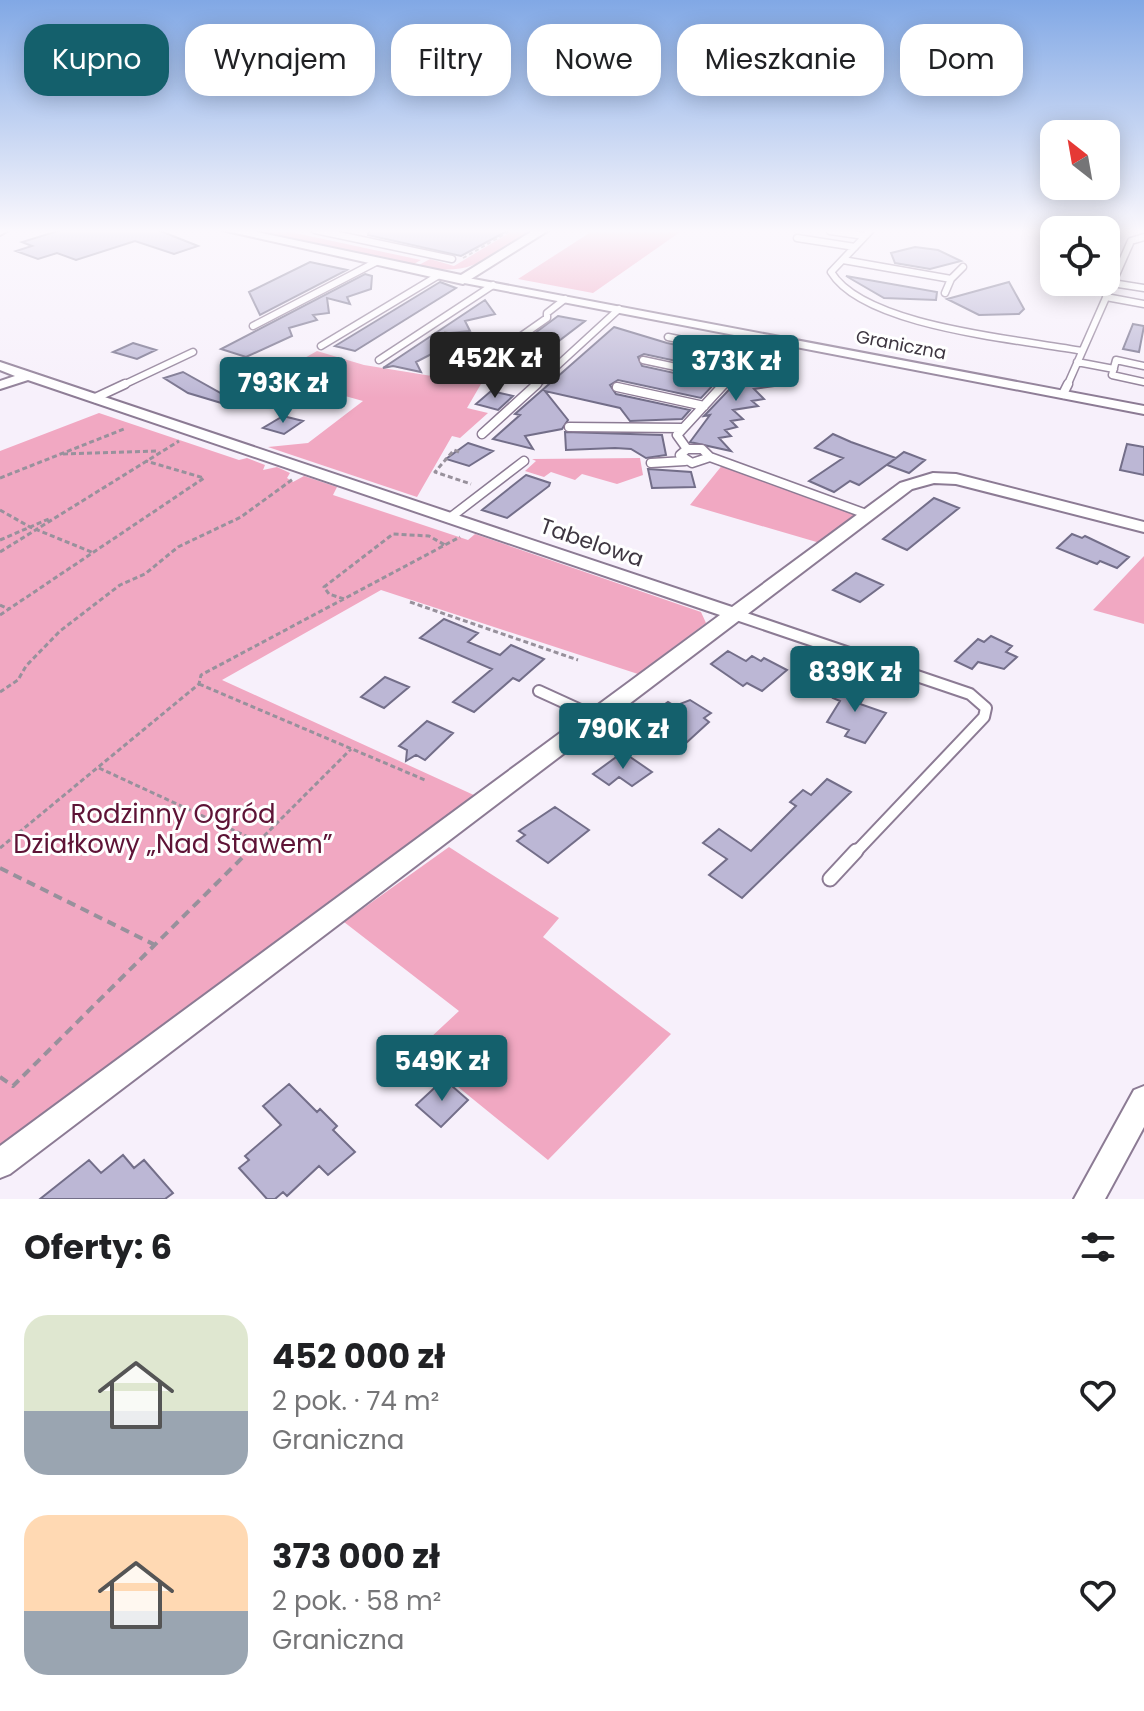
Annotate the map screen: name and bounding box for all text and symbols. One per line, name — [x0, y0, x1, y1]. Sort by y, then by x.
chip: Kupno — [24, 24, 169, 96]
chip: Wynajem — [185, 24, 375, 96]
chip: Filtry — [391, 24, 511, 96]
chip: Nowe — [527, 24, 661, 96]
chip: Mieszkanie — [677, 24, 884, 96]
chip: Dom — [900, 24, 1023, 96]
north arrow — [1040, 120, 1120, 200]
map controls — [1040, 120, 1120, 296]
button: locate — [1040, 216, 1120, 296]
street label: Graniczna — [854, 323, 948, 366]
pin: 452K zł — [421, 332, 569, 400]
pin: 373K zł — [662, 335, 810, 403]
text: 452K zł — [448, 340, 542, 376]
text: 373K zł — [691, 343, 781, 379]
pin: 793K zł — [209, 357, 357, 425]
text: 793K zł — [238, 365, 328, 401]
street label: Tabelowa — [536, 510, 648, 575]
pin: 839K zł — [781, 646, 929, 714]
text: 839K zł — [808, 654, 902, 690]
pin: 790K zł — [549, 703, 697, 771]
text: 790K zł — [577, 711, 669, 747]
park label: Rodzinny Ogród Działkowy „Nad Stawem” — [13, 796, 333, 862]
pin: 549K zł — [368, 1035, 516, 1103]
text: 549K zł — [394, 1043, 490, 1079]
text: Oferty: 6 — [24, 1223, 172, 1271]
icon: filters — [1076, 1225, 1120, 1269]
text: 452 000 zł — [272, 1332, 445, 1380]
icon: home — [88, 1347, 184, 1443]
icon: heart — [1076, 1373, 1120, 1417]
text: 2 pok. · 74 m² — [272, 1383, 439, 1419]
text: Graniczna — [272, 1422, 404, 1458]
text: 373 000 zł — [272, 1532, 440, 1580]
icon: home — [88, 1547, 184, 1643]
icon: heart — [1076, 1573, 1120, 1617]
text: 2 pok. · 58 m² — [272, 1583, 441, 1619]
text: Graniczna — [272, 1622, 404, 1658]

